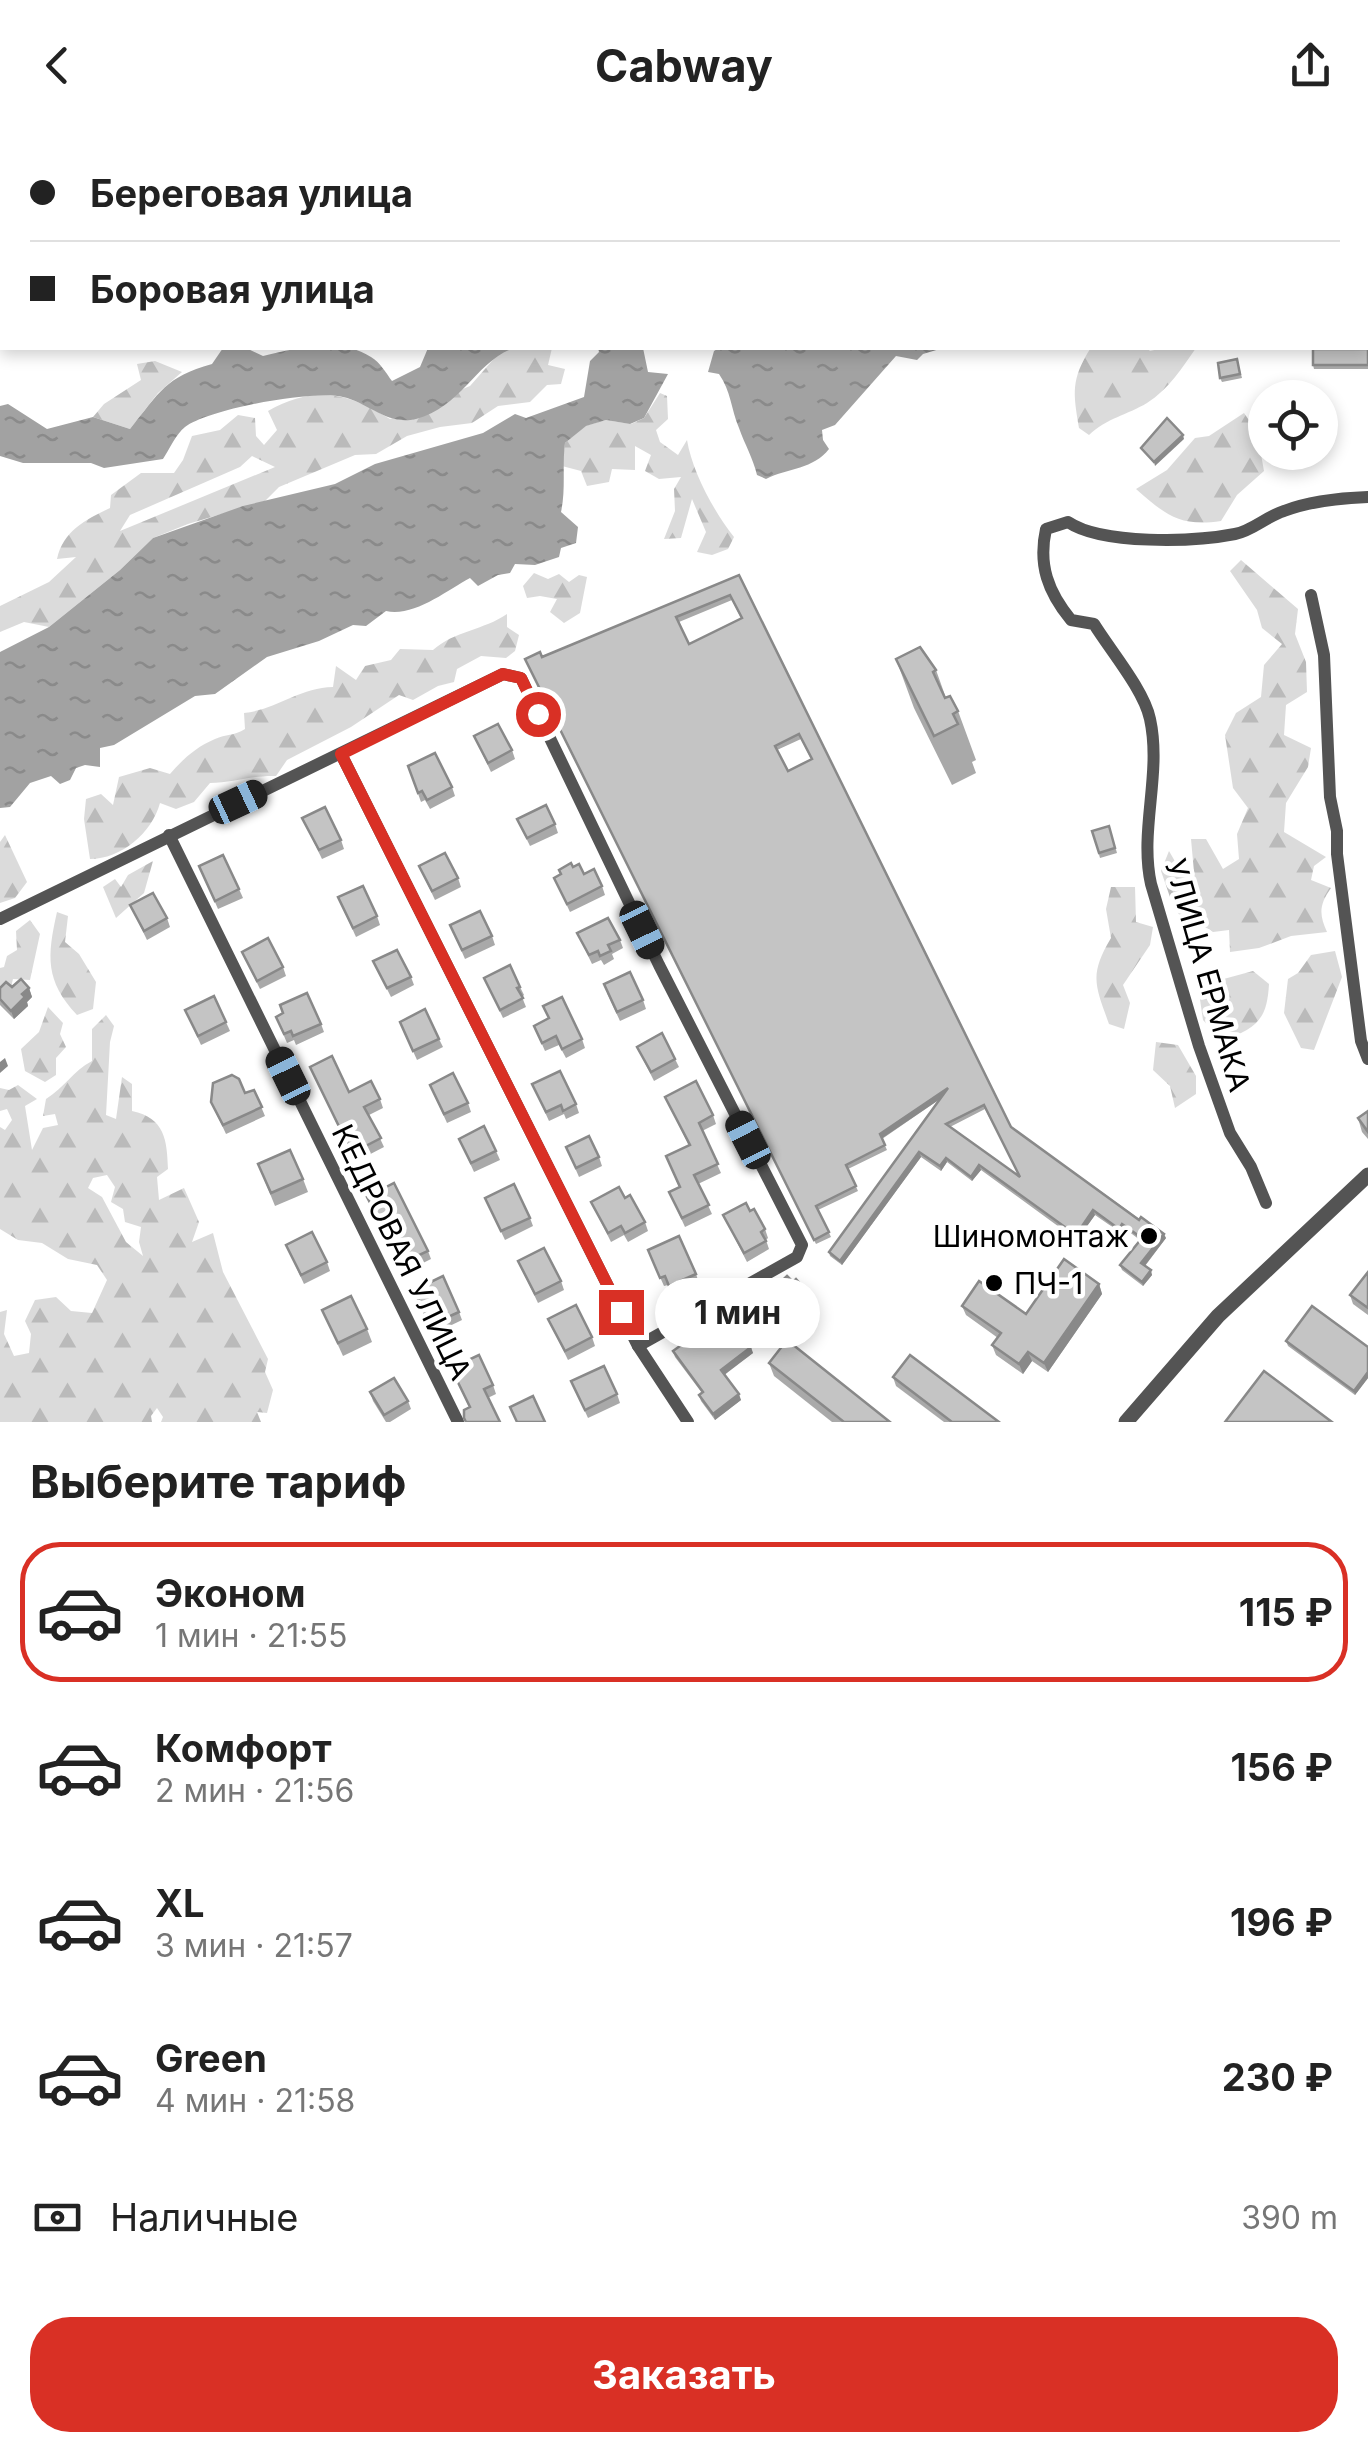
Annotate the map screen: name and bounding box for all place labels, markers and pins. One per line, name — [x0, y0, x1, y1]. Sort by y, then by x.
place label: Шиномонтаж — [933, 1218, 1129, 1254]
marker: Шиномонтаж — [1138, 1225, 1160, 1247]
place label: ПЧ-1 — [1014, 1265, 1083, 1301]
marker: ПЧ-1 — [983, 1272, 1005, 1294]

